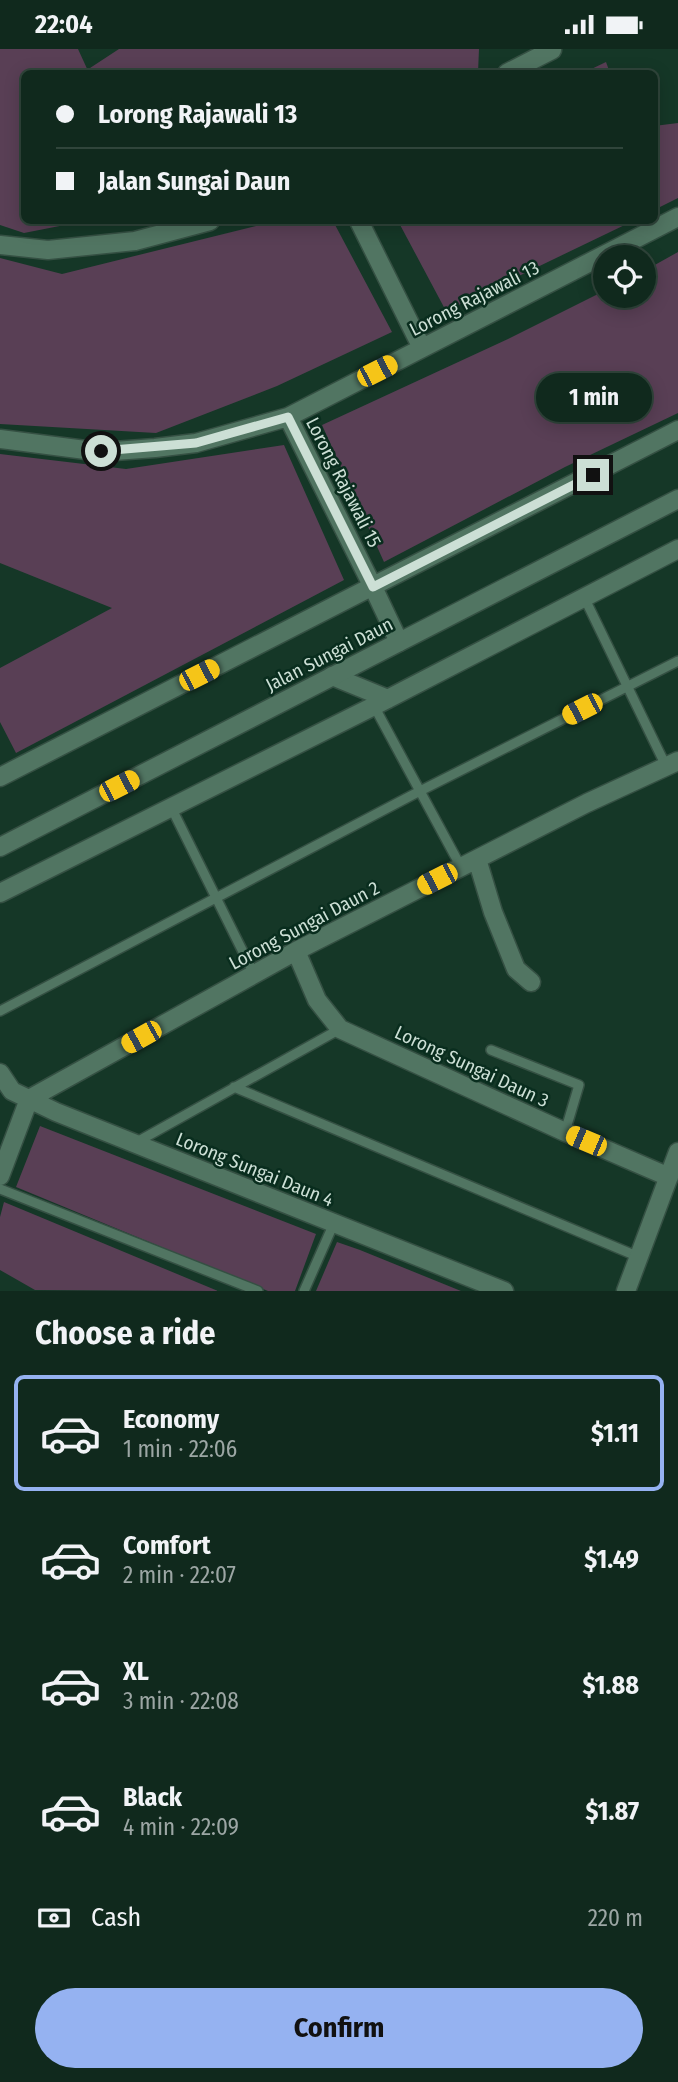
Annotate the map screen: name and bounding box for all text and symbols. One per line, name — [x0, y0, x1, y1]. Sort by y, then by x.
text: 22:04 — [35, 9, 93, 40]
text: Lorong Rajawali 13 — [98, 99, 297, 130]
text: Jalan Sungai Daun — [98, 166, 290, 197]
map controls — [593, 245, 656, 308]
button: locate — [593, 245, 656, 308]
street label: Lorong Rajawali 13 — [406, 256, 543, 341]
car — [354, 352, 401, 390]
callout: 1 min — [535, 373, 651, 423]
text: 1 min — [569, 383, 619, 411]
street label: Lorong Rajawali 15 — [301, 414, 386, 551]
route start — [85, 435, 117, 467]
route end — [577, 459, 609, 491]
street label: Jalan Sungai Daun — [262, 613, 397, 696]
car — [176, 656, 223, 694]
car — [559, 690, 606, 728]
car — [96, 767, 143, 805]
car — [414, 860, 461, 898]
street label: Lorong Sungai Daun 2 — [225, 876, 383, 975]
car — [118, 1018, 165, 1056]
street label: Lorong Sungai Daun 3 — [391, 1021, 552, 1112]
car — [563, 1123, 610, 1159]
street label: Lorong Sungai Daun 4 — [173, 1127, 337, 1212]
text: Choose a ride — [35, 1314, 216, 1352]
icon: car — [39, 1402, 102, 1465]
text: Economy — [123, 1404, 219, 1435]
text: $1.11 — [591, 1418, 639, 1449]
text: 1 min · 22:06 — [123, 1435, 237, 1463]
icon: car — [39, 1528, 102, 1591]
text: Comfort — [123, 1530, 211, 1561]
text: $1.49 — [584, 1544, 639, 1575]
text: 2 min · 22:07 — [123, 1561, 236, 1589]
icon: car — [39, 1654, 102, 1717]
text: XL — [123, 1656, 149, 1687]
text: $1.88 — [583, 1670, 639, 1701]
text: 3 min · 22:08 — [123, 1687, 239, 1715]
icon: car — [39, 1780, 102, 1843]
text: Black — [123, 1782, 182, 1813]
text: $1.87 — [586, 1796, 639, 1827]
text: 4 min · 22:09 — [123, 1813, 239, 1841]
icon: cash — [35, 1899, 73, 1937]
text: Cash — [91, 1902, 141, 1933]
text: 220 m — [588, 1904, 643, 1932]
button: Confirm — [35, 1988, 643, 2068]

